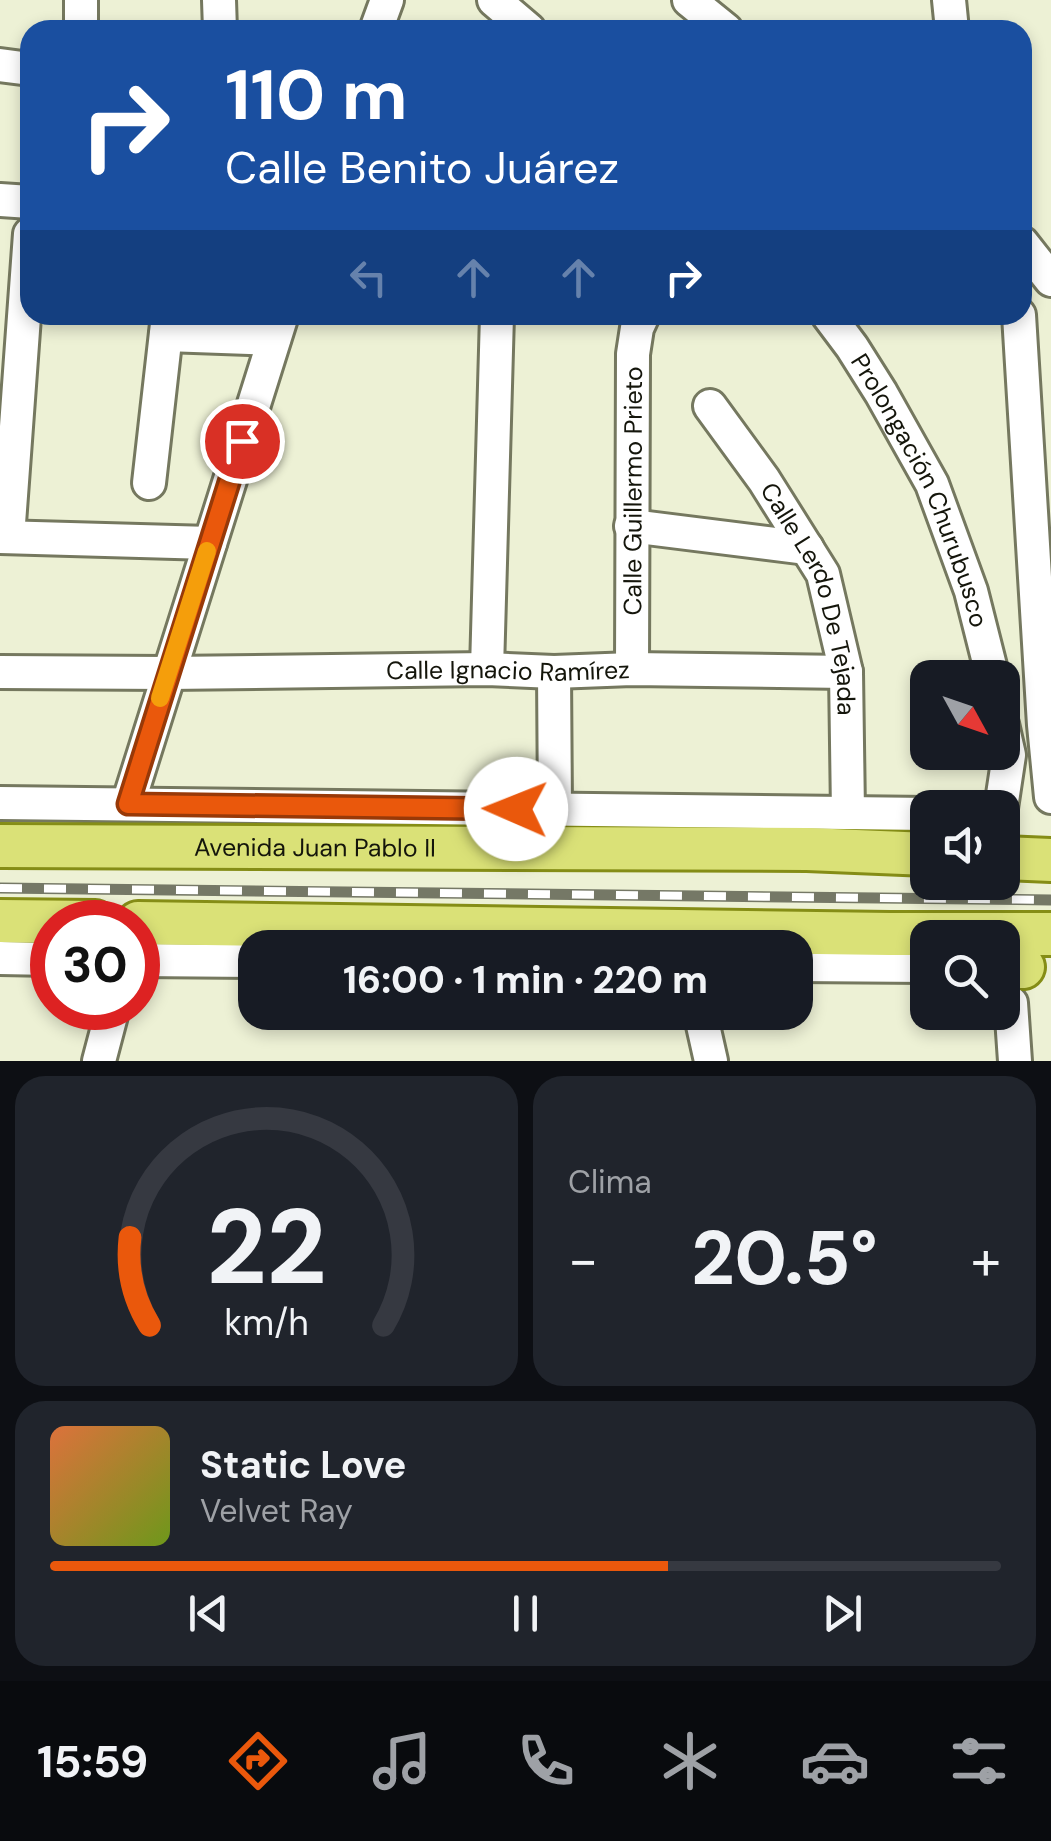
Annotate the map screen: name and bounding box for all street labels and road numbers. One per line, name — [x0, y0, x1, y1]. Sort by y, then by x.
street label: Prolongación Churubusco — [844, 347, 996, 631]
street label: Calle Guillermo Prieto — [616, 366, 649, 616]
street label: Calle Lerdo De Tejada — [753, 476, 863, 716]
street label: Calle Ignacio Ramírez — [386, 652, 630, 688]
street label: Avenida Juan Pablo II — [194, 830, 436, 864]

